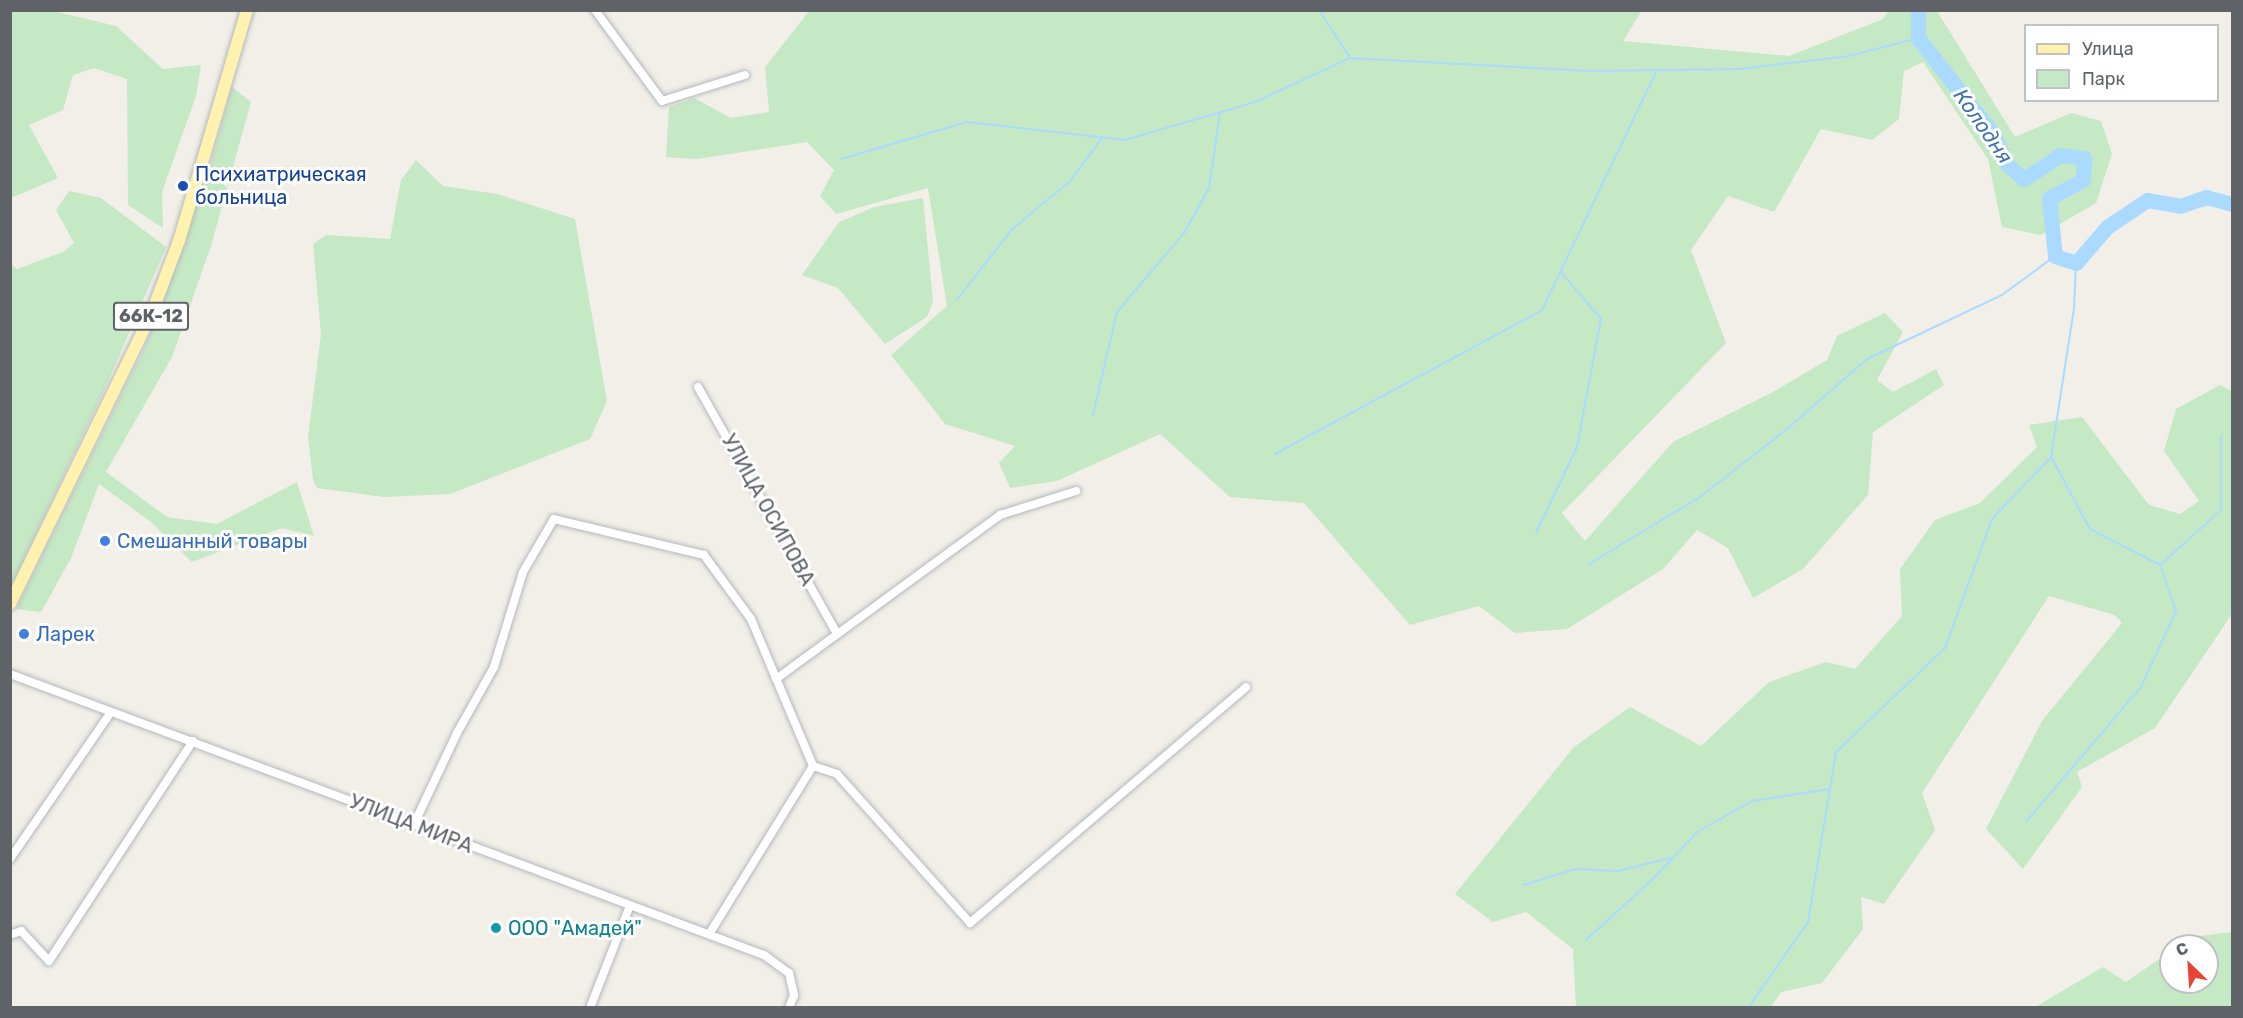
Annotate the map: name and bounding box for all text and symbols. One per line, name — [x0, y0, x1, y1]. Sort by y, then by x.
legend — [2024, 24, 2219, 102]
text: Улица — [2082, 38, 2134, 60]
text: Парк — [2082, 68, 2125, 90]
water label: Колодня — [1948, 84, 2018, 168]
place label: Психиатрическая больница — [195, 162, 367, 209]
marker: Психиатрическая больница — [176, 179, 190, 193]
road number: 66К-12 — [112, 301, 190, 331]
street label: УЛИЦА ОСИПОВА — [716, 430, 820, 590]
place label: Смешанный товары — [117, 529, 308, 553]
marker: Смешанный товары — [98, 534, 112, 548]
place label: Ларек — [36, 622, 95, 646]
marker: Ларек — [17, 627, 31, 641]
street label: УЛИЦА МИРА — [346, 789, 476, 859]
place label: ООО "Амадей" — [508, 916, 642, 940]
marker: ООО "Амадей" — [489, 921, 503, 935]
north arrow — [2159, 934, 2219, 994]
text: С — [2173, 938, 2191, 960]

